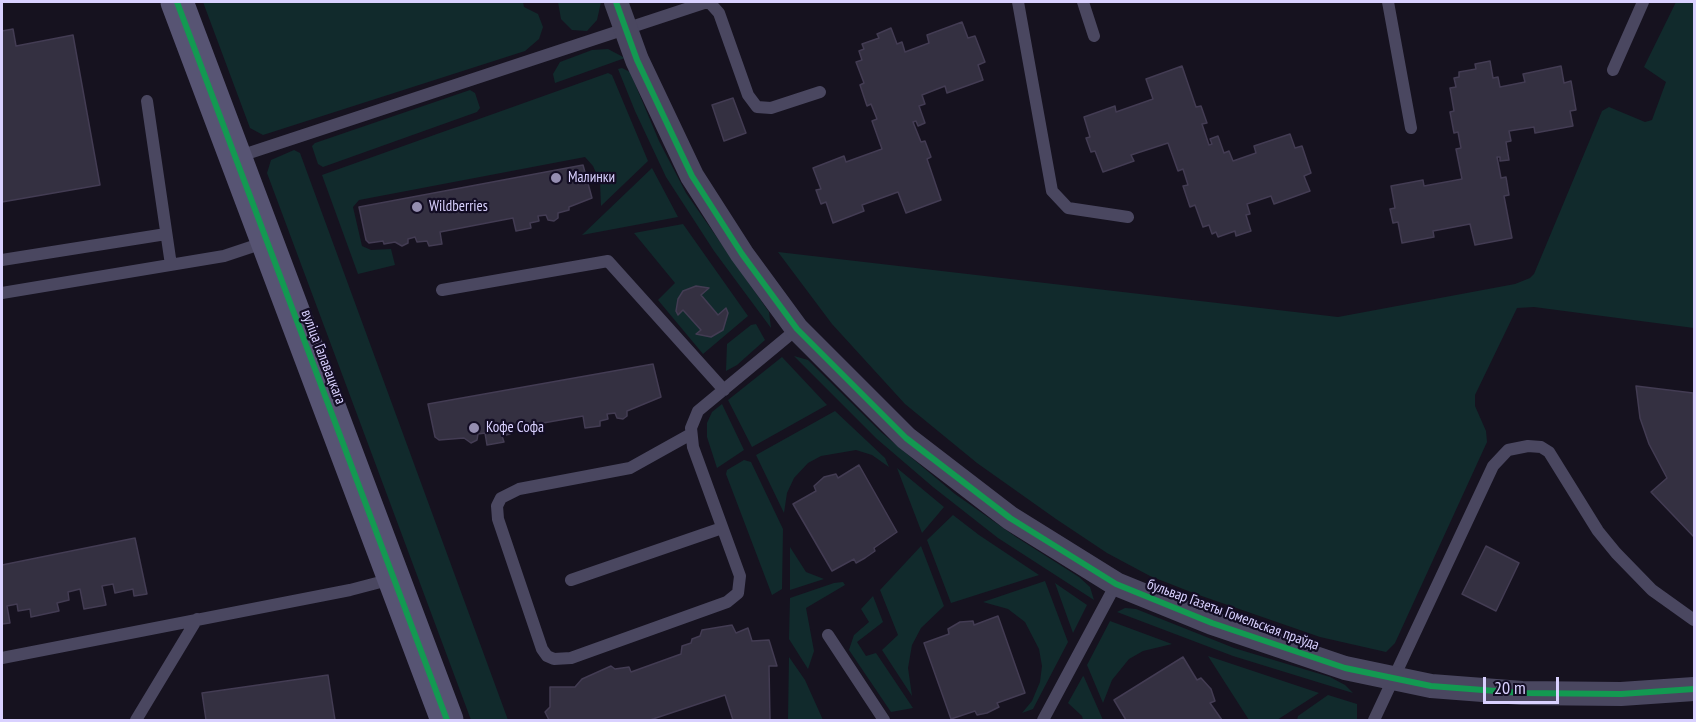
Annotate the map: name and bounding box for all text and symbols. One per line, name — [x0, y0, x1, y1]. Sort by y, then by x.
place label: Малинки — [568, 169, 615, 187]
marker: Малинки — [549, 171, 563, 185]
place label: Wildberries — [429, 198, 488, 216]
marker: Wildberries — [410, 200, 424, 214]
street label: вуліца Галавацкага — [297, 307, 349, 407]
place label: Кофе Софа — [486, 419, 544, 437]
marker: Кофе Софа — [467, 421, 481, 435]
street label: бульвар Газеты Гомельская праўда — [1144, 575, 1322, 655]
scale bar — [1486, 665, 1562, 703]
text: 20 m — [1494, 676, 1526, 699]

